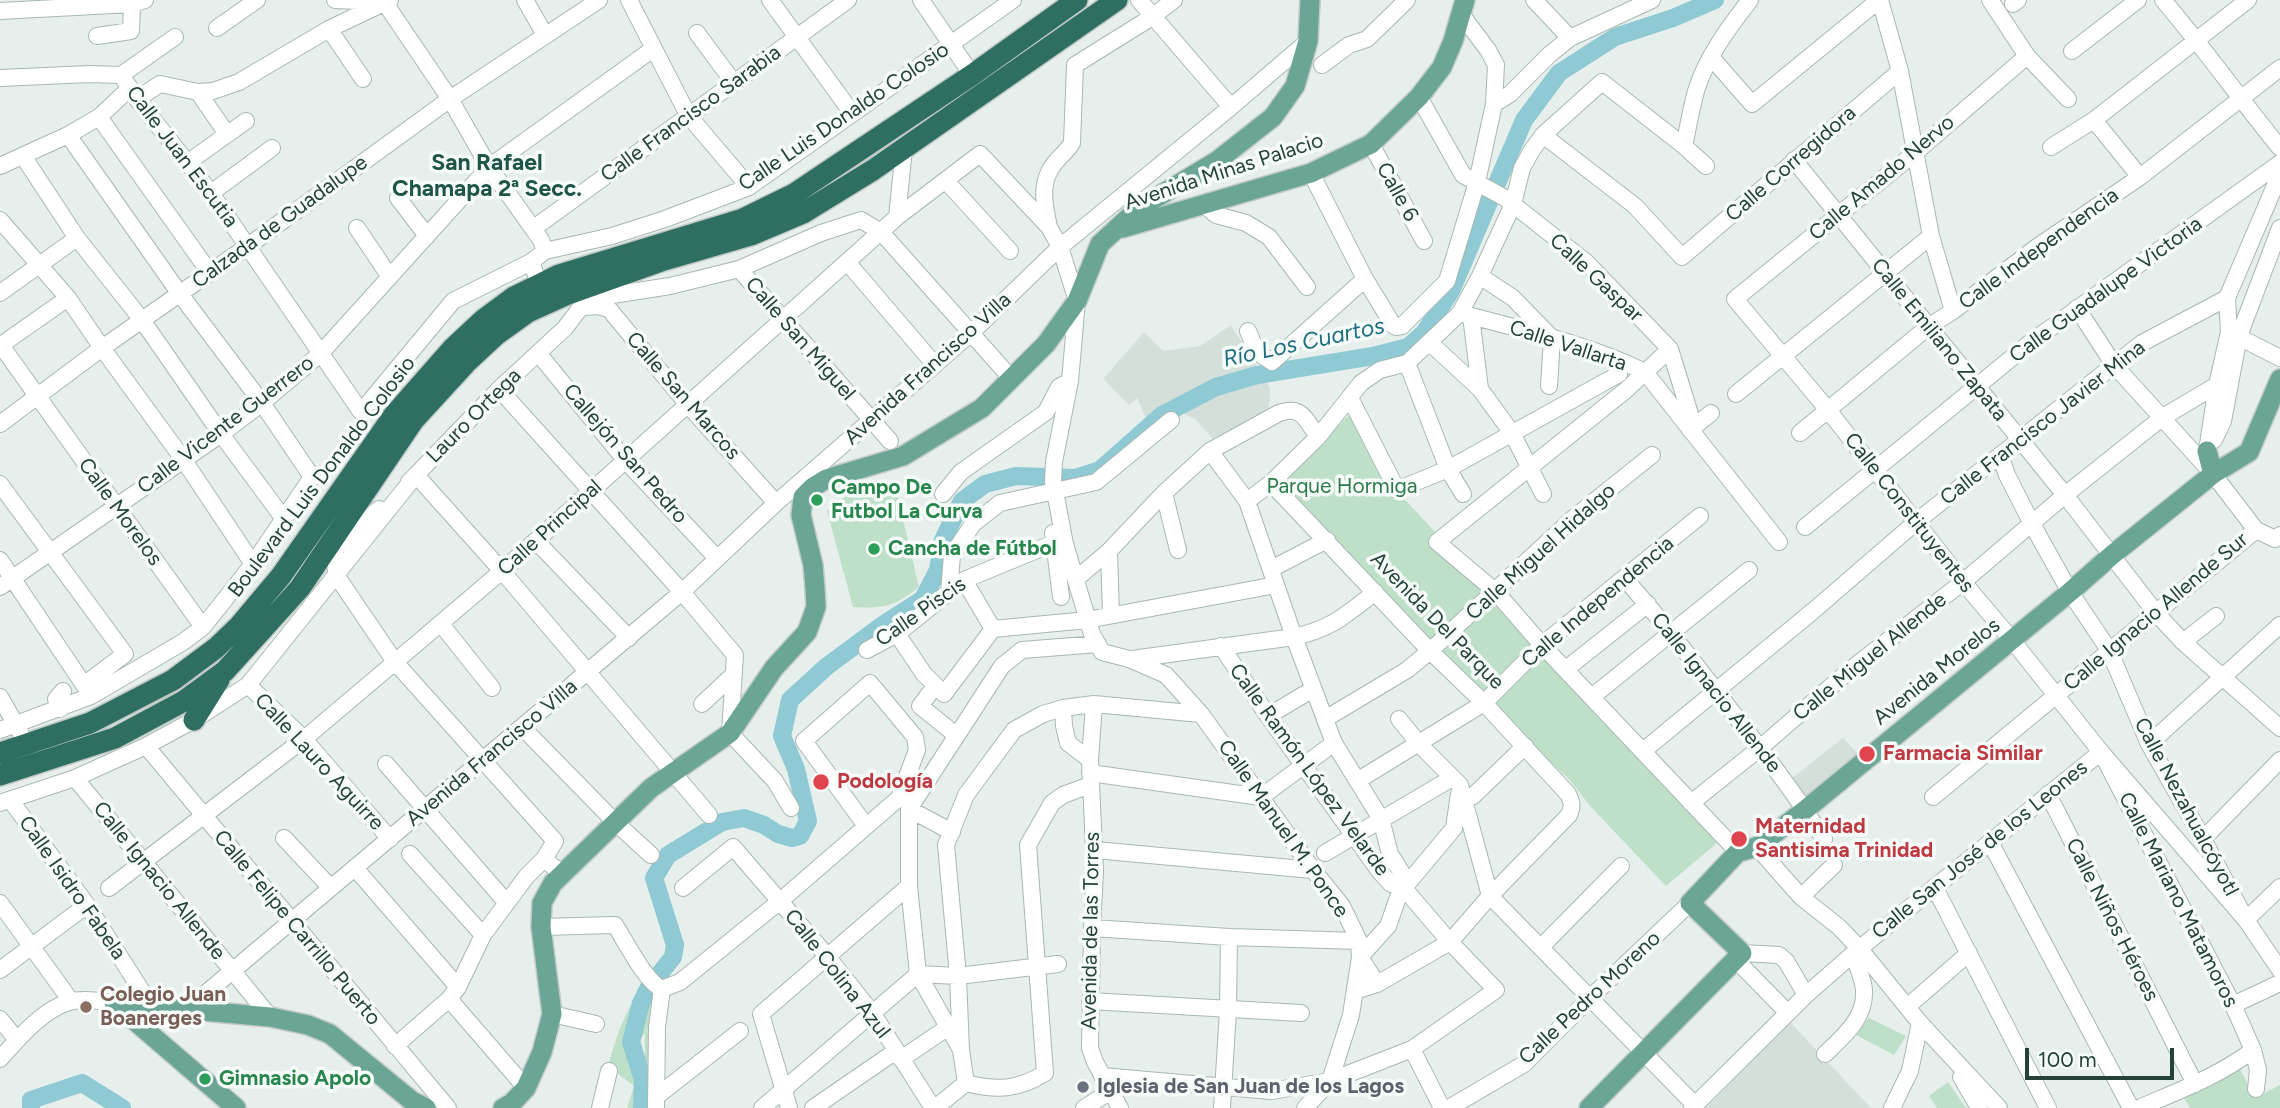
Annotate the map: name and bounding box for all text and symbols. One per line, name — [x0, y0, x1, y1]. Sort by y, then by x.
street label: Calle Luis Donaldo Colosio — [734, 37, 954, 197]
street label: Calle Francisco Sarabia — [596, 40, 786, 188]
street label: Calle Juan Escutia — [121, 81, 243, 233]
street label: Calle Corregidora — [1721, 101, 1861, 227]
street label: Calle Amado Nervo — [1804, 110, 1960, 246]
street label: Avenida Minas Palacio — [1122, 128, 1326, 216]
district label: San Rafael Chamapa 2ª Secc. — [392, 149, 582, 203]
street label: Calzada de Guadalupe — [188, 150, 372, 294]
street label: Calle 6 — [1371, 158, 1423, 226]
street label: Calle Independencia — [1954, 183, 2124, 315]
street label: Calle Guadalupe Victoria — [2005, 212, 2207, 368]
street label: Calle Gaspar — [1544, 228, 1648, 328]
street label: Calle Emiliano Zapata — [1866, 254, 2012, 426]
street label: Calle San Miguel — [740, 272, 860, 406]
street label: Avenida Francisco Villa — [839, 287, 1017, 451]
water label: Río Los Cuartos — [1221, 312, 1387, 374]
street label: Calle Vallarta — [1506, 315, 1630, 377]
street label: Calle San Marcos — [621, 327, 745, 465]
street label: Calle Francisco Javier Mina — [1935, 335, 2151, 511]
street label: Calle Vicente Guerrero — [133, 350, 319, 500]
street label: Boulevard Luis Donaldo Colosio — [223, 351, 421, 603]
street label: Lauro Ortega — [421, 363, 527, 469]
street label: Callejón San Pedro — [557, 379, 693, 529]
street label: Calle Constituyentes — [1839, 428, 1979, 598]
street label: Calle Morelos — [73, 453, 167, 571]
park label: Parque Hormiga — [1266, 474, 1418, 500]
street label: Calle Principal — [493, 475, 607, 581]
place label: Campo De Futbol La Curva — [831, 475, 983, 525]
street label: Calle Miguel Hidalgo — [1461, 478, 1621, 626]
marker: Campo De Futbol La Curva — [809, 492, 825, 508]
street label: Calle Ignacio Allende Sur — [2059, 527, 2253, 697]
street label: Calle Independencia — [1517, 531, 1679, 673]
place label: Cancha de Fútbol — [888, 536, 1057, 562]
marker: Cancha de Fútbol — [866, 541, 882, 557]
street label: Avenida Del Parque — [1365, 547, 1509, 695]
street label: Calle Piscis — [871, 572, 971, 652]
street label: Calle Miguel Allende — [1788, 587, 1952, 727]
street label: Calle Ignacio Allende — [1646, 608, 1786, 778]
street label: Avenida Morelos — [1868, 613, 2006, 731]
street label: Calle Ramón López Velarde — [1223, 659, 1395, 881]
street label: Avenida Francisco Villa — [401, 674, 583, 832]
street label: Calle Lauro Aguirre — [249, 688, 389, 836]
street label: Calle Nezahualcóyotl — [2128, 714, 2244, 900]
street label: Calle Manuel M. Ponce — [1212, 735, 1354, 923]
place label: Farmacia Similar — [1883, 741, 2043, 767]
marker: Farmacia Similar — [1857, 744, 1877, 764]
street label: Calle San José de los Leones — [1867, 755, 2093, 945]
place label: Podología — [837, 769, 933, 795]
marker: Podología — [811, 772, 831, 792]
street label: Calle Mariano Matamoros — [2113, 788, 2243, 1012]
street label: Calle Ignacio Allende — [87, 797, 231, 965]
street label: Calle Isidro Fabela — [13, 811, 131, 965]
place label: Maternidad Santisima Trinidad — [1755, 814, 1933, 864]
street label: Calle Felipe Carrillo Puerto — [208, 825, 386, 1031]
marker: Maternidad Santisima Trinidad — [1729, 829, 1749, 849]
street label: Avenida de las Torres — [1077, 832, 1105, 1030]
street label: Calle Niños Héroes — [2060, 834, 2164, 1006]
street label: Calle Colina Azul — [779, 904, 895, 1044]
street label: Calle Pedro Moreno — [1514, 926, 1666, 1070]
place label: Colegio Juan Boanerges — [100, 982, 226, 1032]
marker: Colegio Juan Boanerges — [78, 999, 94, 1015]
scale bar — [2028, 1034, 2177, 1078]
text: 100 m — [2038, 1047, 2097, 1072]
place label: Gimnasio Apolo — [219, 1066, 371, 1092]
marker: Gimnasio Apolo — [197, 1071, 213, 1087]
place label: Iglesia de San Juan de los Lagos — [1097, 1074, 1404, 1100]
marker: Iglesia de San Juan de los Lagos — [1075, 1079, 1091, 1095]

